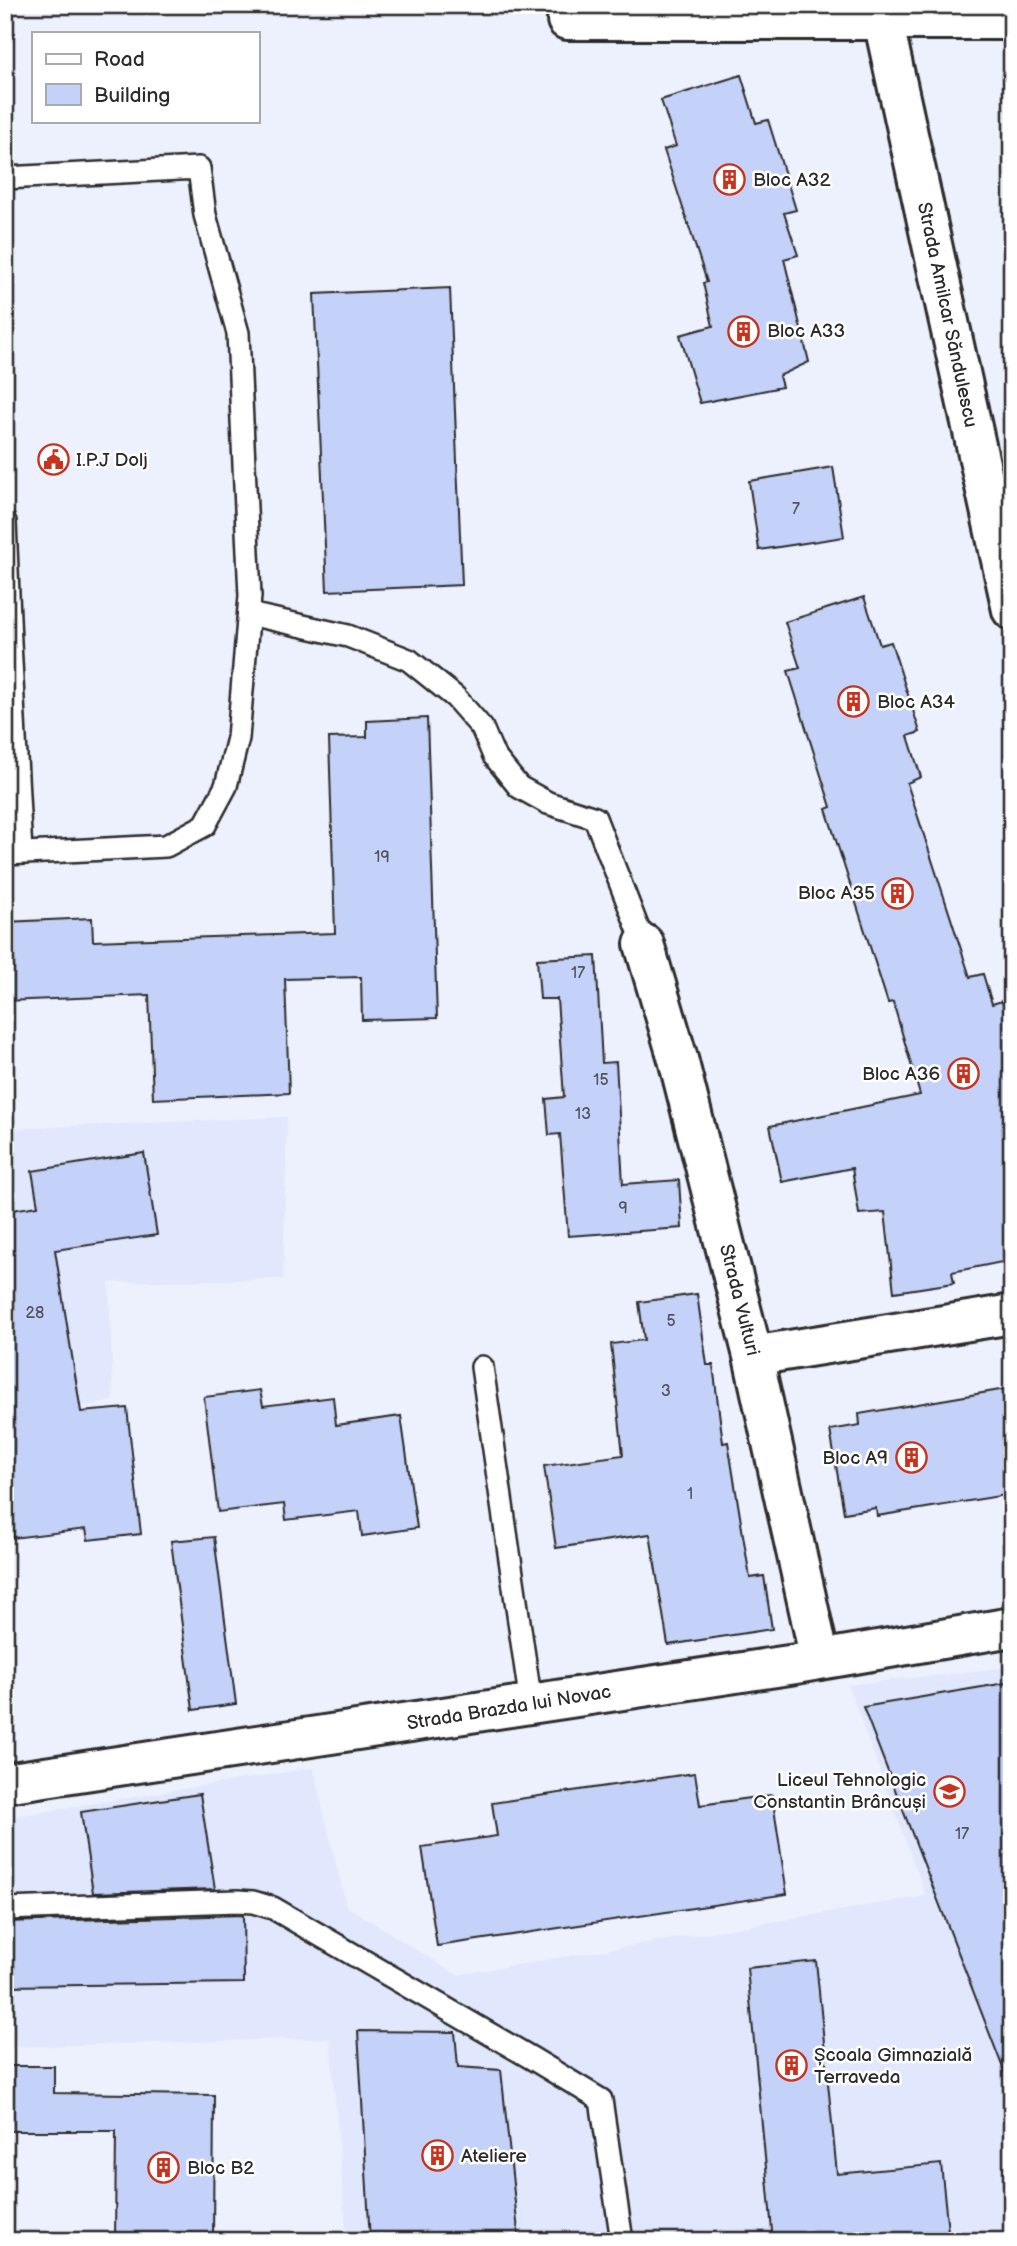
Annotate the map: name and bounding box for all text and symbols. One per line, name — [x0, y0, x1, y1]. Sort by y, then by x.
legend — [32, 32, 259, 122]
text: Road — [94, 47, 145, 72]
text: Building — [94, 83, 170, 108]
building icon: Bloc A32 — [713, 163, 747, 197]
place label: Bloc A32 — [753, 169, 831, 192]
street label: Strada Amilcar Săndulescu — [912, 200, 982, 430]
building icon: Bloc A33 — [727, 314, 761, 348]
place label: Bloc A33 — [767, 320, 845, 343]
public building icon: I.P.J Dolj — [36, 443, 70, 477]
place label: I.P.J Dolj — [76, 449, 148, 472]
house number: 7 — [792, 500, 800, 519]
building icon: Bloc A34 — [837, 685, 871, 719]
place label: Bloc A34 — [877, 691, 955, 714]
house number: 19 — [374, 848, 390, 867]
building icon: Bloc A35 — [881, 876, 915, 910]
place label: Bloc A35 — [798, 882, 875, 905]
house number: 17 — [571, 964, 585, 983]
building icon: Bloc A36 — [946, 1057, 980, 1091]
place label: Bloc A36 — [862, 1063, 940, 1086]
house number: 15 — [593, 1071, 609, 1090]
house number: 13 — [575, 1105, 591, 1124]
house number: 9 — [618, 1199, 628, 1218]
street label: Strada Vulturi — [714, 1242, 764, 1358]
house number: 28 — [26, 1304, 44, 1323]
house number: 5 — [666, 1312, 676, 1331]
house number: 3 — [661, 1382, 671, 1401]
building icon: Bloc A9 — [894, 1441, 928, 1475]
place label: Bloc A9 — [822, 1447, 888, 1470]
house number: 1 — [687, 1485, 693, 1504]
street label: Strada Brazda lui Novac — [405, 1681, 613, 1735]
place label: Liceul Tehnologic Constantin Brâncuși — [753, 1769, 926, 1814]
school or university icon: Liceul Tehnologic Constantin Brâncuși — [932, 1774, 966, 1808]
house number: 17 — [955, 1825, 969, 1844]
place label: Școala Gimnazială Terraveda — [814, 2044, 972, 2089]
building icon: Școala Gimnazială Terraveda — [774, 2049, 808, 2083]
building icon: Ateliere — [421, 2139, 455, 2173]
place label: Ateliere — [461, 2145, 527, 2168]
building icon: Bloc B2 — [147, 2151, 181, 2185]
place label: Bloc B2 — [187, 2157, 255, 2180]

